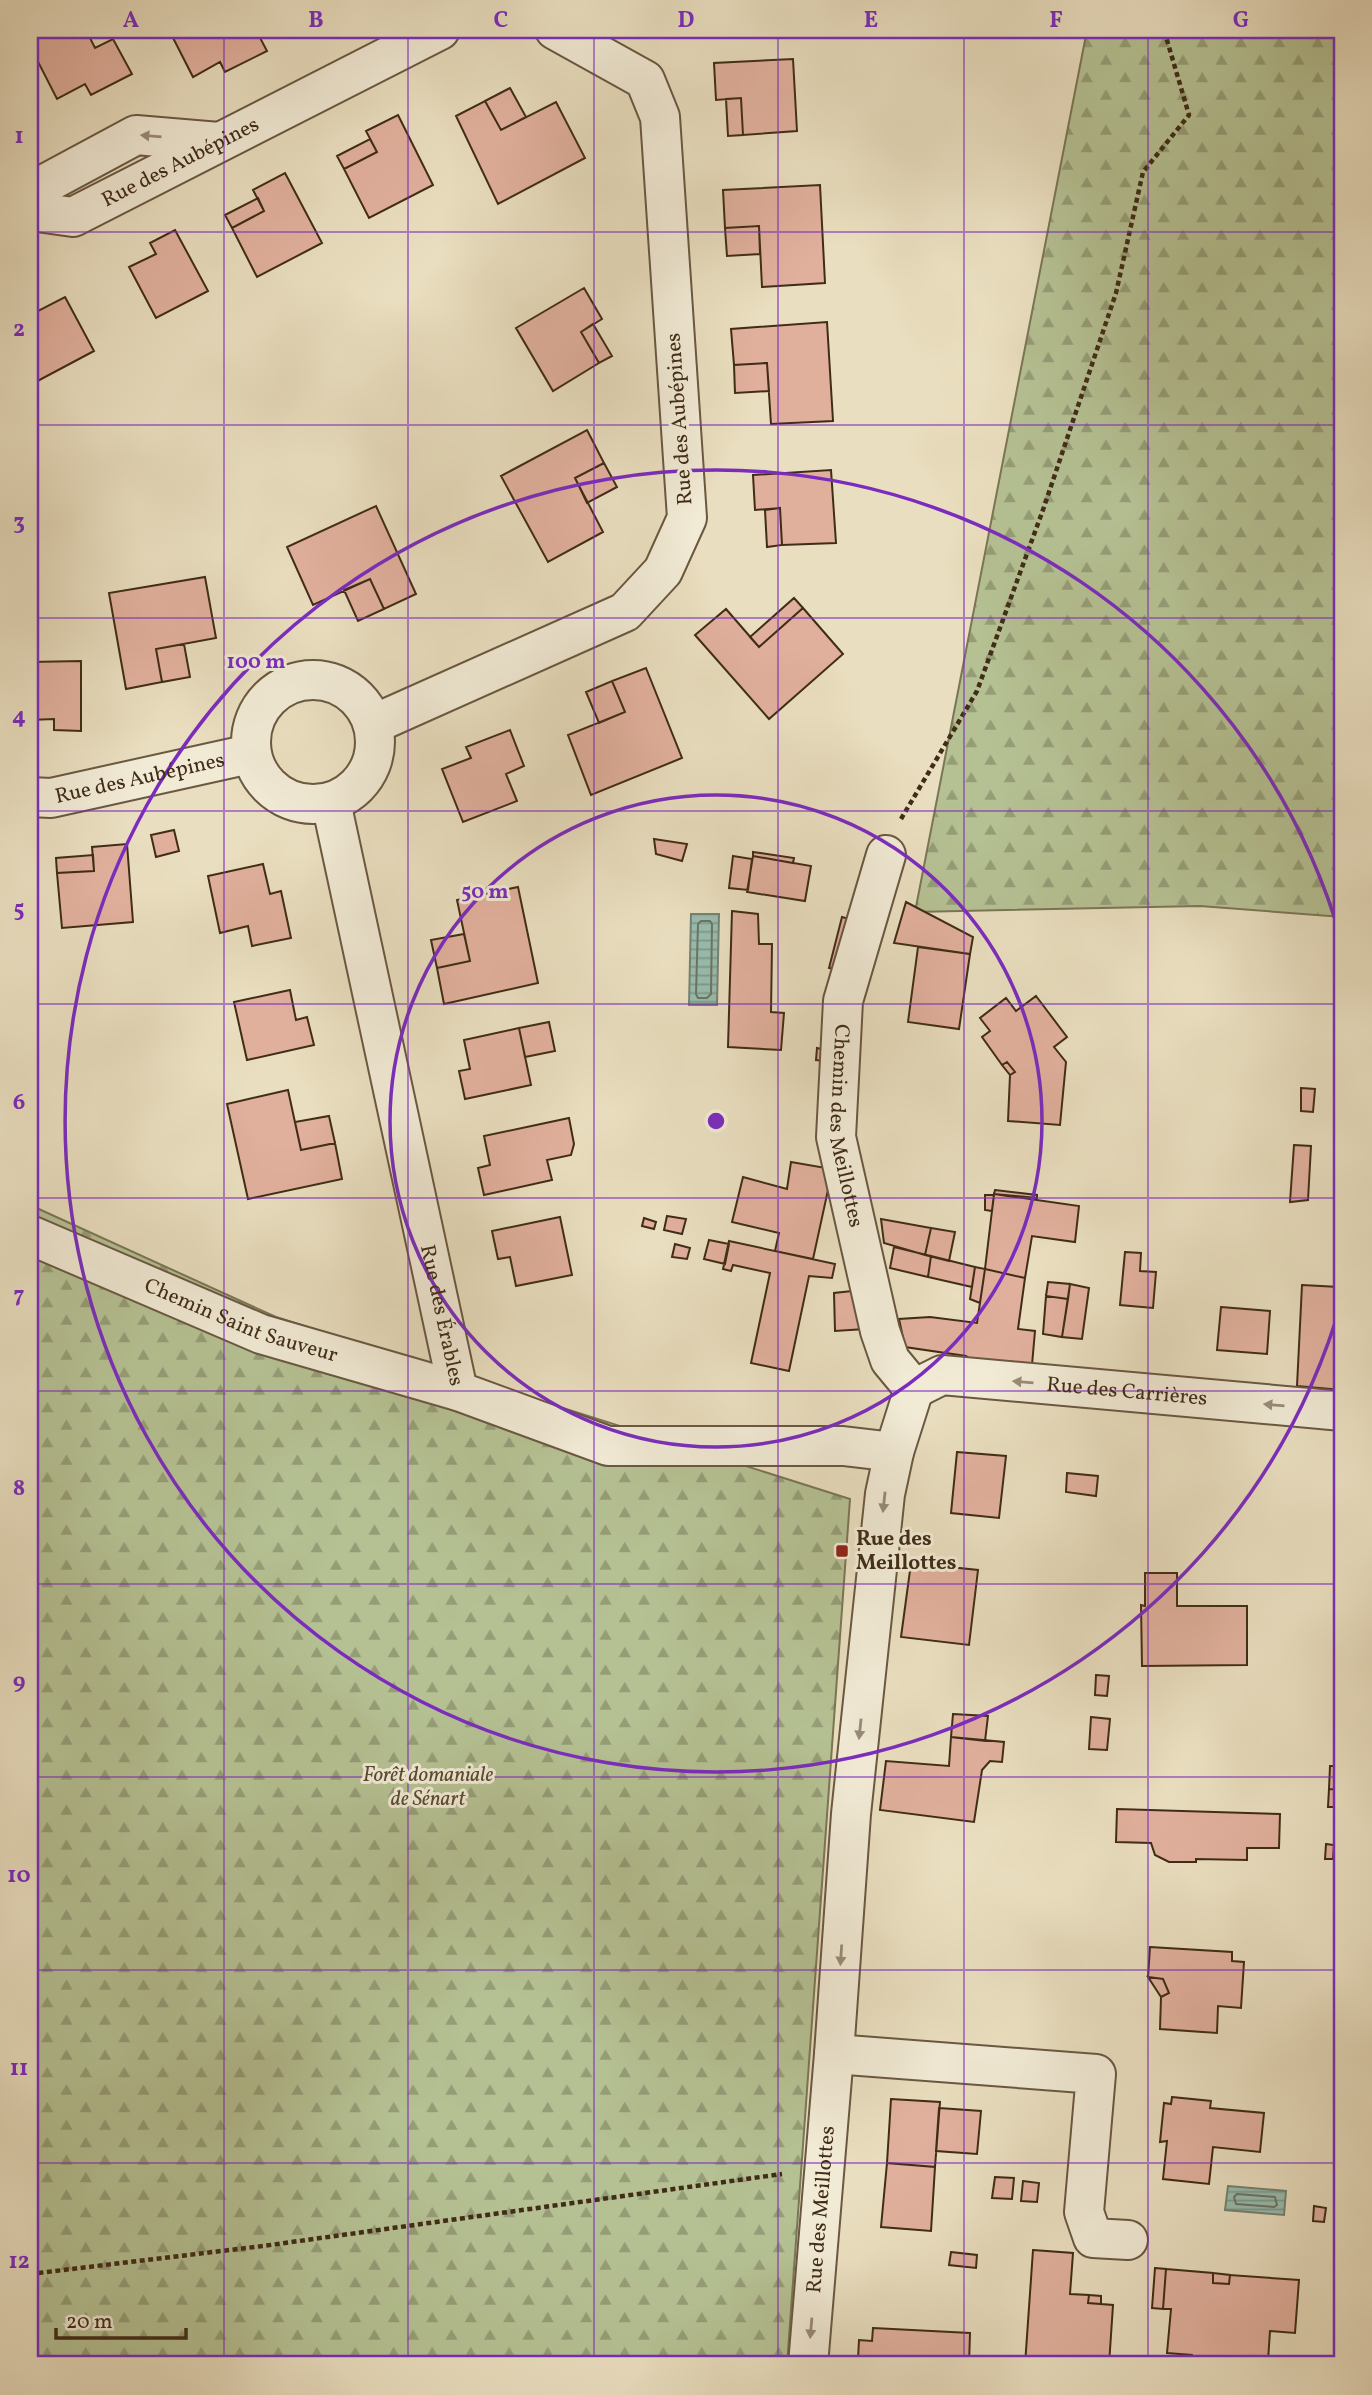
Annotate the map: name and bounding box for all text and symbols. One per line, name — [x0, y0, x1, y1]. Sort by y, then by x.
text: A — [123, 5, 139, 37]
text: B — [308, 5, 324, 37]
text: C — [494, 5, 508, 37]
text: D — [678, 5, 695, 37]
text: E — [864, 5, 878, 37]
text: F — [1049, 5, 1063, 37]
text: G — [1233, 5, 1249, 37]
street label: Rue des Aubépines — [97, 110, 264, 214]
text: 1 — [14, 121, 24, 153]
one-way arrow — [140, 130, 162, 141]
text: 2 — [13, 314, 25, 346]
street label: Rue des Aubépines — [660, 332, 700, 506]
text: 3 — [13, 507, 25, 539]
text: 100 m — [226, 648, 286, 677]
text: 4 — [12, 701, 26, 733]
street label: Rue des Aubépines — [52, 746, 227, 811]
text: 50 m — [461, 878, 509, 907]
text: 5 — [13, 894, 25, 926]
street label: Chemin des Meillottes — [822, 1023, 871, 1230]
text: 6 — [13, 1087, 25, 1119]
centre of rings — [704, 1109, 728, 1133]
street label: Rue des Érables — [412, 1242, 471, 1389]
street label: Chemin Saint Sauveur — [140, 1271, 341, 1370]
text: 7 — [14, 1280, 25, 1312]
street label: Rue des Carrières — [1045, 1370, 1209, 1413]
one-way arrow — [1012, 1376, 1034, 1387]
one-way arrow — [1263, 1399, 1285, 1410]
text: 8 — [13, 1473, 25, 1505]
one-way arrow — [879, 1491, 890, 1513]
place label: Rue des Meillottes — [856, 1525, 956, 1578]
marker: Rue des Meillottes — [834, 1543, 850, 1559]
text: 9 — [13, 1666, 25, 1698]
one-way arrow — [855, 1718, 866, 1740]
park label: Forêt domaniale de Sénart — [363, 1761, 494, 1814]
text: 10 — [7, 1860, 31, 1892]
one-way arrow — [835, 1944, 846, 1966]
text: 11 — [10, 2053, 28, 2085]
street label: Rue des Meillottes — [800, 2125, 842, 2294]
text: 12 — [8, 2246, 30, 2278]
scale bar — [56, 2297, 186, 2341]
text: 20 m — [66, 2308, 112, 2337]
one-way arrow — [805, 2318, 816, 2340]

